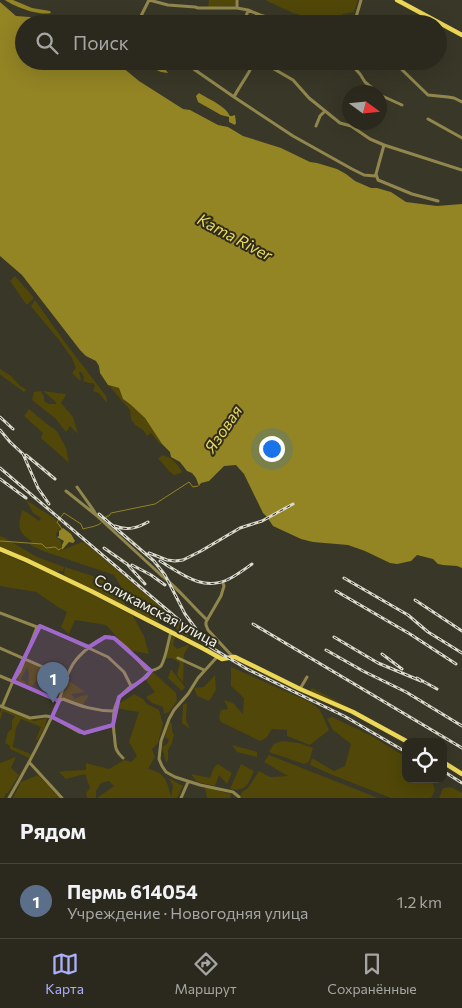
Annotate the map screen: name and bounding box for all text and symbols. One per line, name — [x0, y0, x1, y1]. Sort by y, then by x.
search box — [15, 15, 447, 70]
icon: search — [33, 29, 61, 57]
text: Поиск — [73, 31, 129, 54]
north arrow — [342, 85, 387, 130]
water label: Kama River — [194, 209, 277, 265]
water label: Язовая — [199, 401, 245, 457]
your location — [259, 436, 285, 462]
street label: Соликамская улица — [91, 570, 222, 650]
pin: 1 — [37, 662, 69, 703]
map controls — [402, 738, 447, 783]
button: locate — [402, 738, 447, 783]
text: Рядом — [20, 818, 86, 843]
text: Пермь 614054 — [67, 880, 198, 903]
text: 1 — [32, 892, 40, 911]
text: 1.2 km — [397, 892, 442, 911]
text: Учреждение · Новогодняя улица — [67, 903, 308, 922]
tab: Карта — [45, 950, 84, 997]
tab: Маршрут — [175, 950, 237, 997]
tab: Сохранённые — [327, 950, 417, 997]

